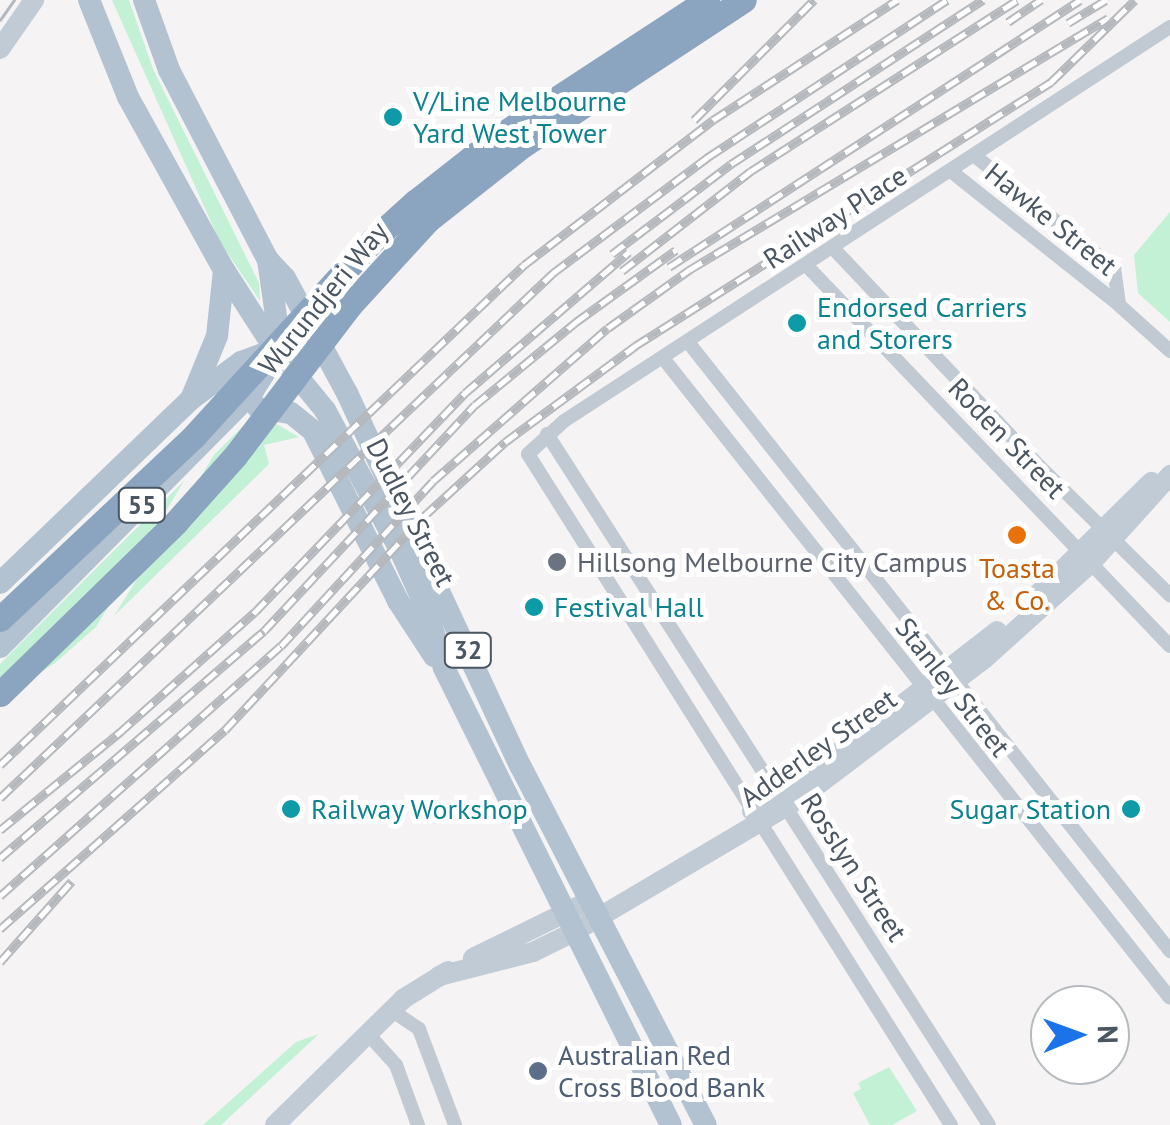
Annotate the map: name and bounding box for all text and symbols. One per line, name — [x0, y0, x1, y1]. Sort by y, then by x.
place label: V/Line Melbourne Yard West Tower — [413, 84, 627, 150]
marker: V/Line Melbourne Yard West Tower — [382, 106, 404, 128]
street label: Hawke Street — [978, 156, 1124, 282]
street label: Railway Place — [757, 158, 913, 276]
street label: Wurundjeri Way — [251, 215, 395, 381]
place label: Endorsed Carriers and Storers — [817, 290, 1027, 356]
marker: Endorsed Carriers and Storers — [786, 312, 808, 334]
street label: Roden Street — [941, 371, 1073, 505]
street label: Dudley Street — [359, 432, 463, 592]
road number: 55 — [117, 485, 167, 525]
marker: Toasta & Co. — [1006, 524, 1028, 546]
place label: Hillsong Melbourne City Campus — [577, 545, 968, 579]
marker: Hillsong Melbourne City Campus — [546, 551, 568, 573]
place label: Toasta & Co. — [979, 551, 1055, 617]
place label: Festival Hall — [554, 590, 704, 624]
marker: Festival Hall — [523, 596, 545, 618]
street label: Stanley Street — [888, 611, 1018, 763]
road number: 32 — [443, 630, 493, 670]
street label: Adderley Street — [733, 681, 903, 815]
street label: Rosslyn Street — [794, 787, 914, 947]
place label: Railway Workshop — [311, 792, 529, 826]
place label: Sugar Station — [950, 792, 1111, 826]
marker: Railway Workshop — [280, 798, 302, 820]
marker: Sugar Station — [1120, 798, 1142, 820]
north arrow — [1030, 985, 1130, 1085]
text: N — [1090, 1025, 1127, 1044]
place label: Australian Red Cross Blood Bank — [558, 1038, 765, 1104]
marker: Australian Red Cross Blood Bank — [527, 1060, 549, 1082]

